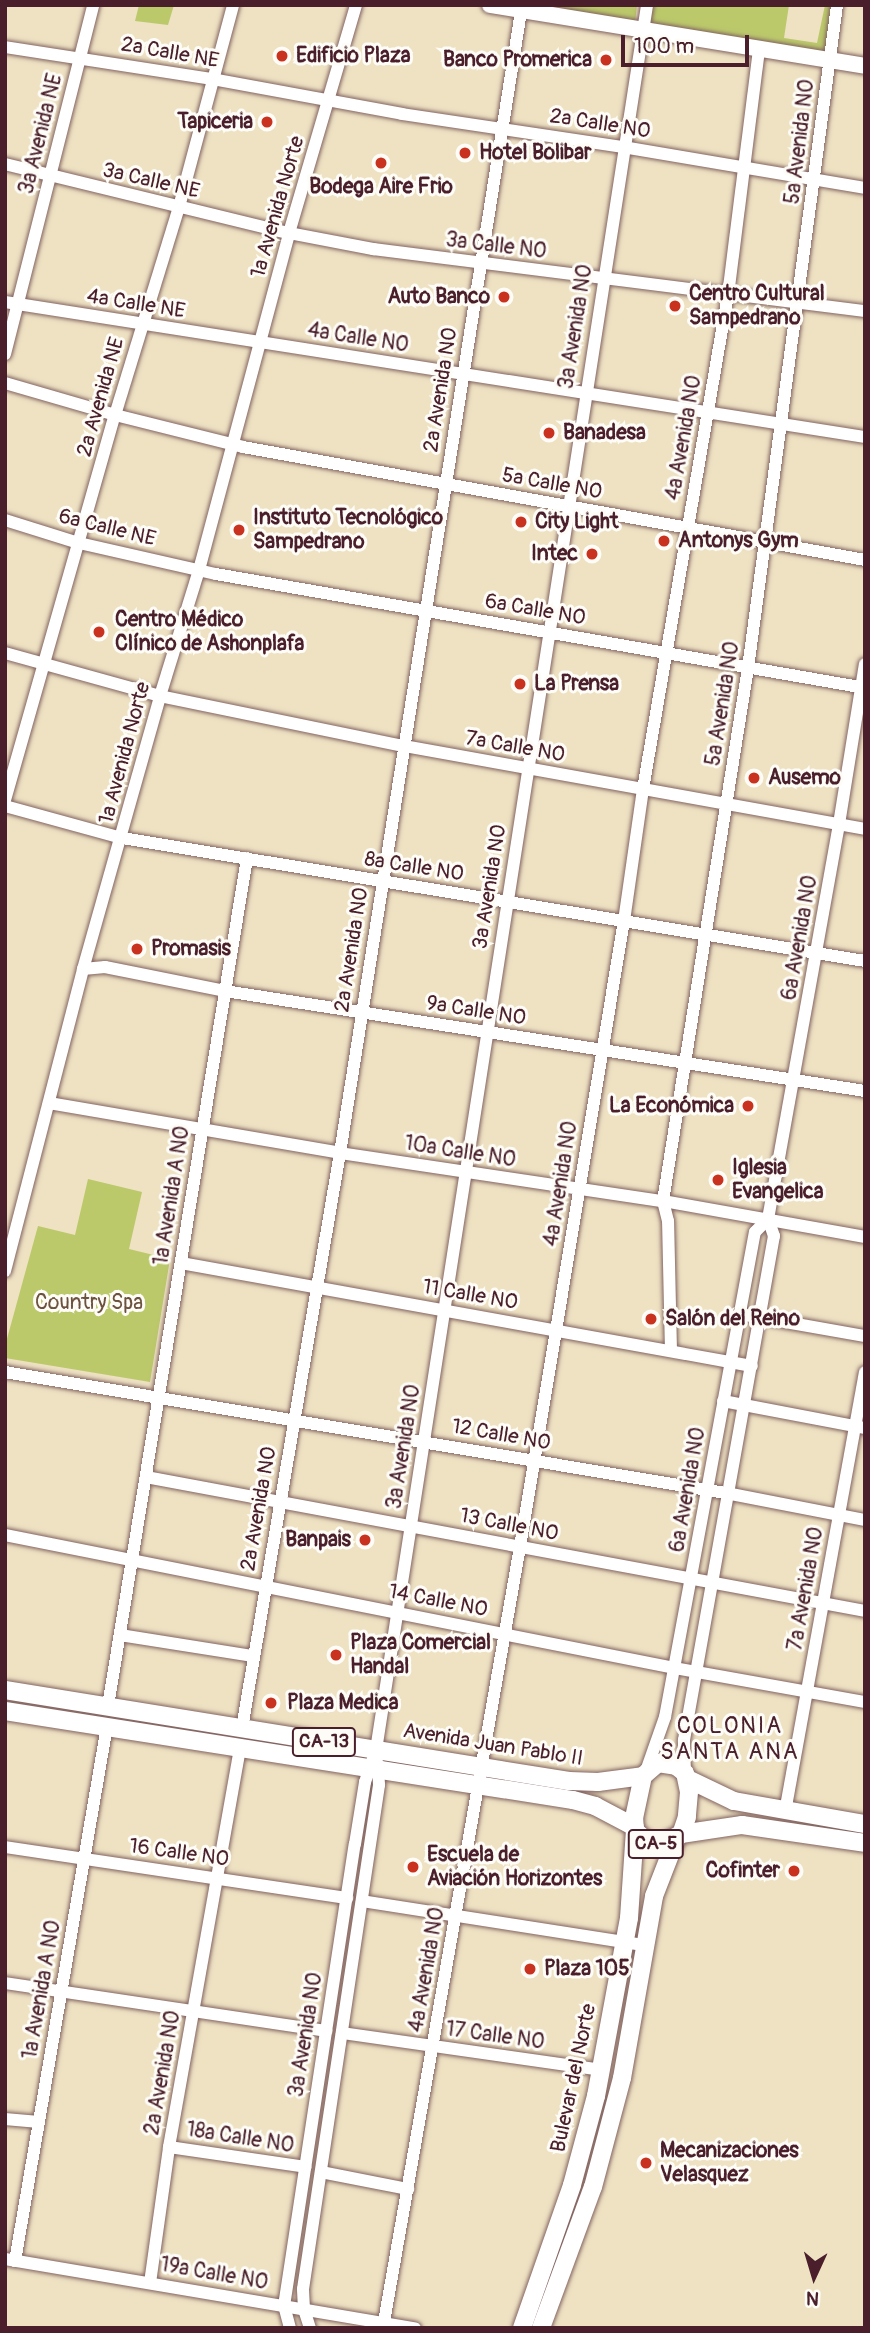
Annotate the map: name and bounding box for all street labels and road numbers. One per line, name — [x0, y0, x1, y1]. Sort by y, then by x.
street label: 2a Calle NE — [119, 32, 221, 74]
street label: 3a Avenida NE — [14, 71, 68, 197]
street label: 5a Avenida NO — [780, 78, 820, 206]
street label: 2a Calle NO — [548, 104, 652, 144]
street label: 1a Avenida Norte — [246, 133, 310, 281]
street label: 3a Calle NE — [100, 158, 202, 204]
street label: 3a Calle NO — [444, 227, 548, 265]
street label: 3a Avenida NO — [554, 263, 598, 391]
street label: 4a Calle NE — [85, 284, 187, 324]
street label: 4a Calle NO — [306, 318, 410, 358]
street label: 2a Avenida NO — [419, 326, 463, 454]
street label: 2a Avenida NE — [72, 334, 130, 460]
street label: 4a Avenida NO — [661, 374, 707, 502]
street label: 5a Calle NO — [500, 463, 604, 505]
street label: 6a Calle NE — [56, 504, 158, 552]
street label: 6a Calle NO — [483, 589, 587, 631]
street label: 5a Avenida NO — [701, 640, 745, 768]
street label: 1a Avenida Norte — [94, 679, 156, 827]
street label: 7a Calle NO — [463, 726, 567, 768]
street label: 3a Avenida NO — [468, 823, 512, 951]
street label: 8a Calle NO — [363, 847, 465, 887]
street label: 6a Avenida NO — [777, 874, 823, 1002]
street label: 2a Avenida NO — [330, 886, 374, 1014]
street label: 9a Calle NO — [424, 991, 528, 1031]
street label: 4a Avenida NO — [539, 1120, 583, 1248]
street label: 1a Avenida A NO — [149, 1125, 195, 1267]
street label: 10a Calle NO — [403, 1131, 517, 1173]
street label: 11 Calle NO — [420, 1274, 520, 1316]
street label: 3a Avenida NO — [382, 1383, 426, 1511]
street label: 12 Calle NO — [450, 1414, 552, 1456]
street label: 6a Avenida NO — [665, 1426, 711, 1554]
street label: 2a Avenida NO — [236, 1445, 282, 1573]
street label: 13 Calle NO — [458, 1503, 560, 1547]
street label: 7a Avenida NO — [783, 1525, 829, 1653]
street label: 14 Calle NO — [386, 1579, 490, 1623]
street label: Avenida Juan Pablo II — [401, 1718, 585, 1772]
road number: CA-13 — [291, 1726, 357, 1758]
road number: CA-5 — [626, 1828, 686, 1860]
street label: 16 Calle NO — [128, 1834, 230, 1872]
street label: 4a Avenida NO — [404, 1906, 450, 2034]
street label: 1a Avenida A NO — [17, 1919, 67, 2061]
street label: 3a Avenida NO — [284, 1971, 328, 2099]
street label: Bulevar del Norte — [546, 2001, 602, 2155]
street label: 2a Avenida NO — [140, 2009, 186, 2137]
street label: 17 Calle NO — [444, 2017, 546, 2055]
street label: 18a Calle NO — [185, 2117, 295, 2159]
street label: 19a Calle NO — [158, 2252, 270, 2296]

